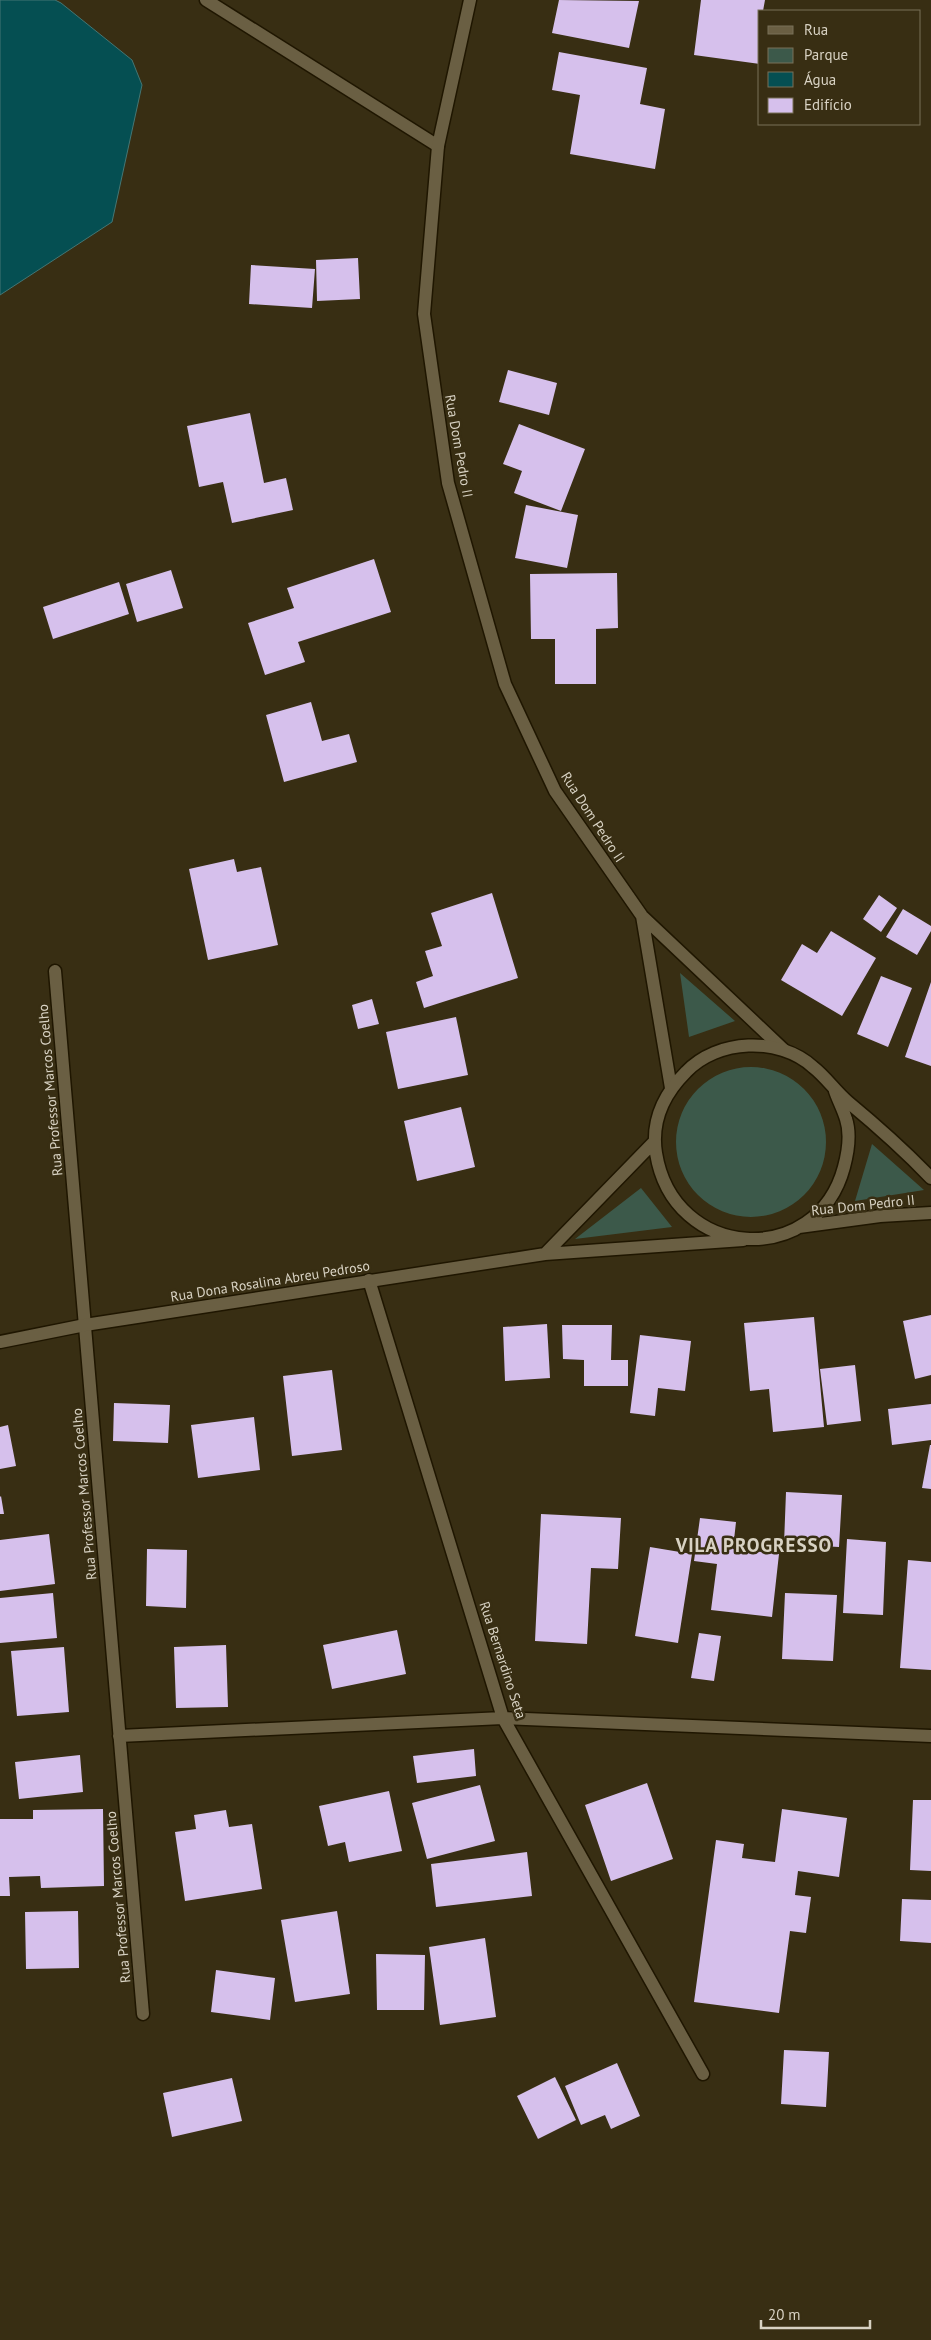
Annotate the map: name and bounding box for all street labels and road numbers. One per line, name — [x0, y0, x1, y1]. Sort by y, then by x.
street label: Rua Dom Pedro II — [441, 393, 477, 499]
street label: Rua Dom Pedro II — [557, 768, 629, 866]
street label: Rua Professor Marcos Coelho — [34, 1003, 66, 1177]
street label: Rua Dom Pedro II — [810, 1191, 916, 1219]
street label: Rua Dona Rosalina Abreu Pedroso — [169, 1256, 371, 1306]
street label: Rua Professor Marcos Coelho — [68, 1407, 100, 1581]
street label: Rua Bernardino Seta — [476, 1599, 530, 1721]
street label: Rua Professor Marcos Coelho — [102, 1810, 134, 1984]

